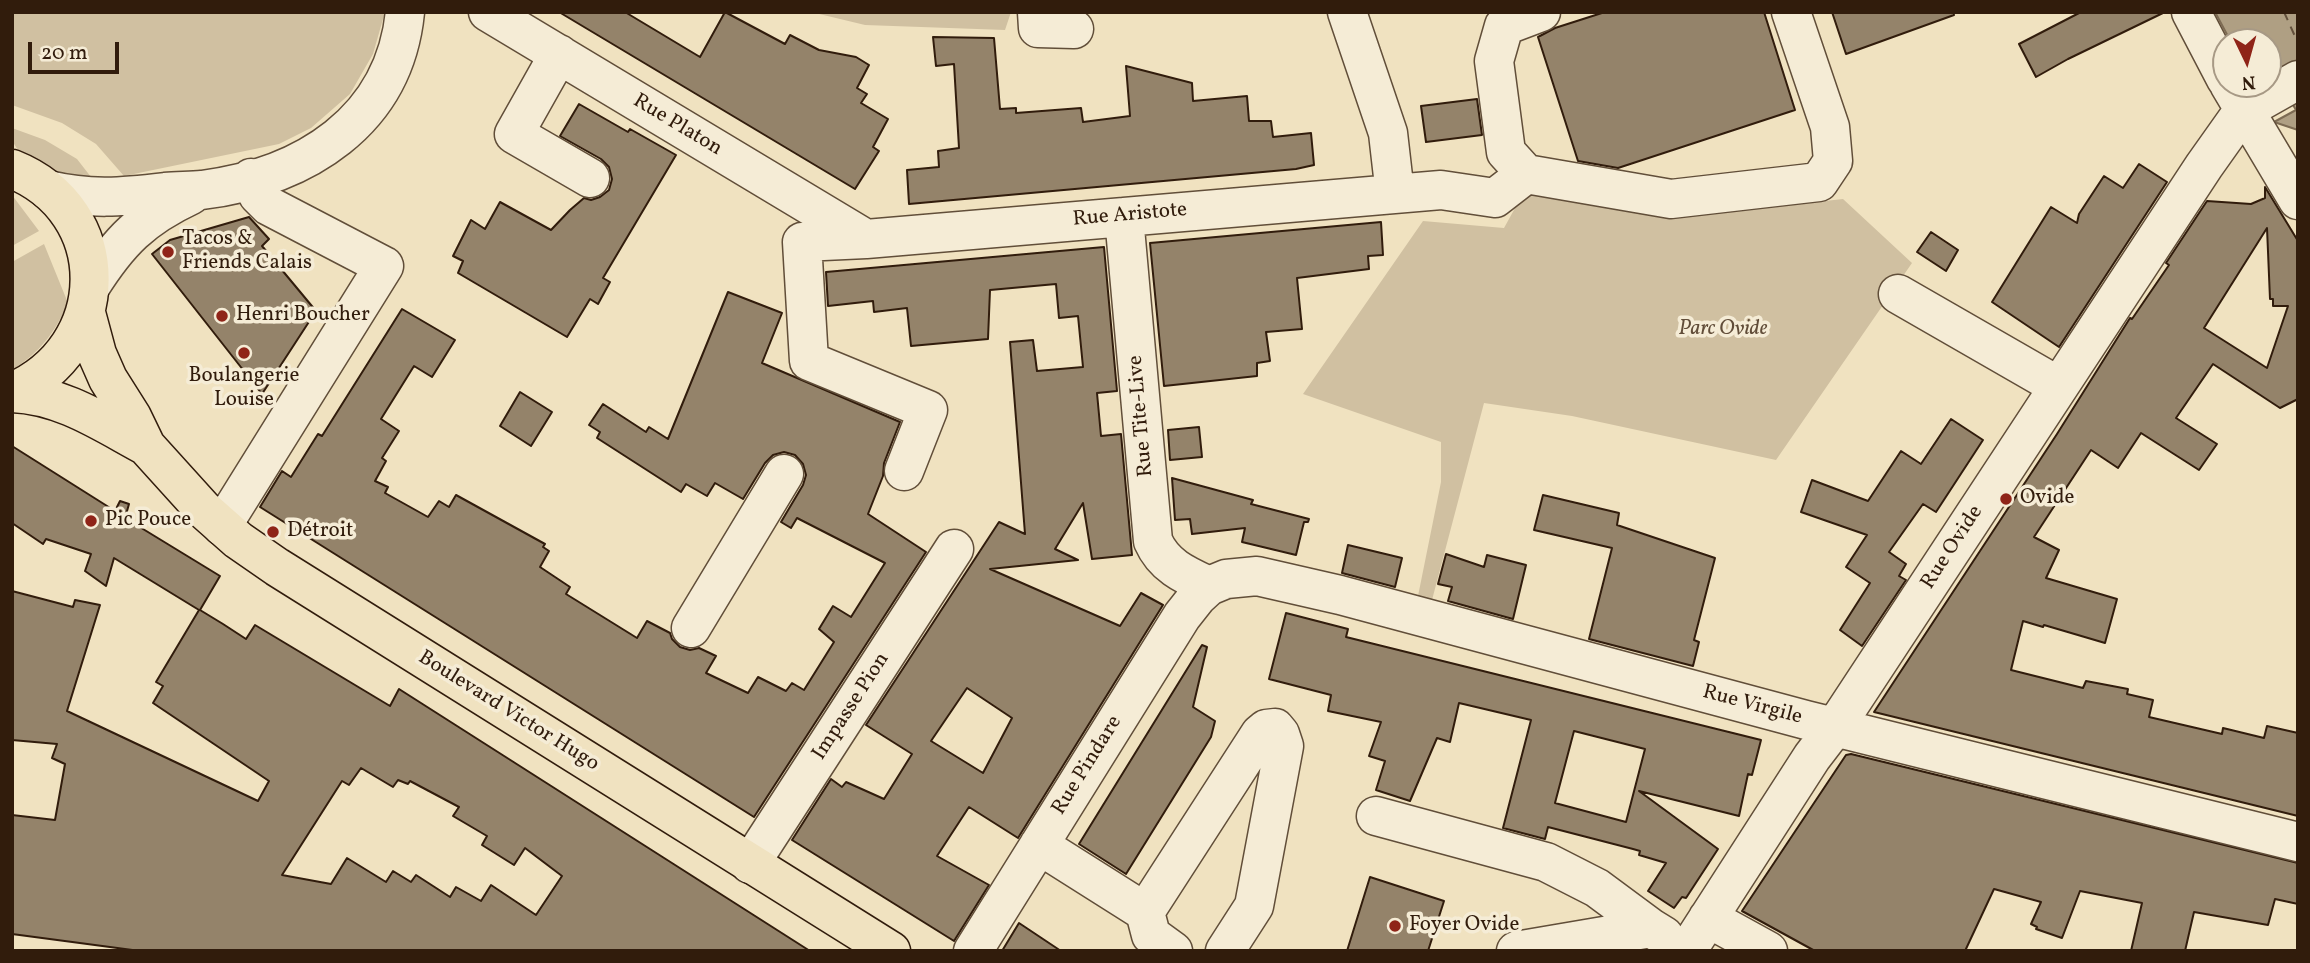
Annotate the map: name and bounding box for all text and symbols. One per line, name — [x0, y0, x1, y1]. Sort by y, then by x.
scale bar — [32, 28, 122, 72]
north arrow — [2212, 28, 2282, 98]
text: 20 m — [41, 39, 87, 68]
text: N — [2241, 68, 2257, 95]
street label: Rue Platon — [628, 89, 726, 163]
street label: Rue Aristote — [1072, 198, 1188, 234]
place label: Tacos & Friends Calais — [182, 227, 312, 277]
marker: Tacos & Friends Calais — [160, 244, 176, 260]
place label: Henri Boucher — [236, 303, 370, 329]
marker: Henri Boucher — [214, 308, 230, 324]
park label: Parc Ovide — [1679, 317, 1767, 343]
marker: Boulangerie Louise — [236, 345, 252, 361]
street label: Rue Tite-Live — [1124, 354, 1160, 478]
place label: Boulangerie Louise — [188, 364, 300, 414]
place label: Ovide — [2020, 486, 2075, 512]
marker: Ovide — [1998, 491, 2014, 507]
street label: Rue Ovide — [1917, 501, 1989, 595]
place label: Pic Pouce — [105, 508, 191, 534]
marker: Pic Pouce — [83, 513, 99, 529]
place label: Détroit — [287, 519, 353, 545]
marker: Détroit — [265, 524, 281, 540]
street label: Boulevard Victor Hugo — [413, 646, 603, 778]
street label: Impasse Pion — [808, 649, 896, 765]
street label: Rue Virgile — [1699, 681, 1805, 731]
street label: Rue Pindare — [1048, 712, 1128, 820]
place label: Foyer Ovide — [1409, 913, 1519, 939]
marker: Foyer Ovide — [1387, 918, 1403, 934]

